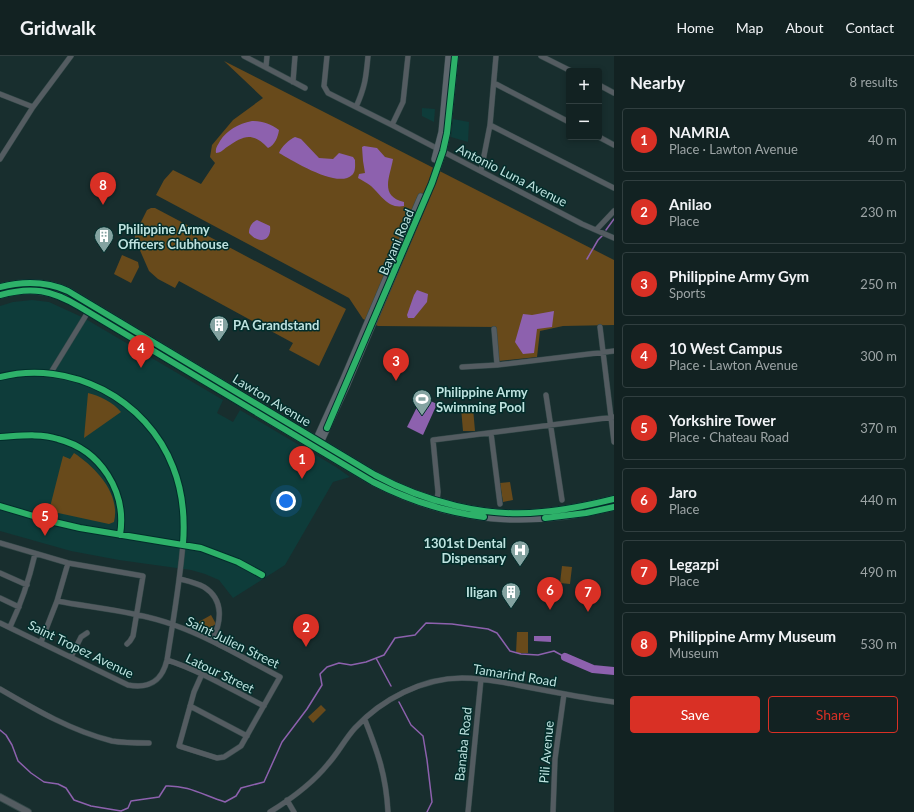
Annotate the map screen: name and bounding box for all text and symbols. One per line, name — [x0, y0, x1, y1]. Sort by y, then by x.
text: Gridwalk — [20, 16, 96, 39]
text: Home — [676, 19, 714, 36]
text: Map — [736, 19, 763, 36]
text: About — [785, 19, 823, 36]
text: Contact — [845, 19, 894, 36]
map controls — [566, 68, 602, 140]
button: + — [566, 68, 602, 104]
text: Nearby — [630, 72, 685, 93]
text: 8 results — [850, 74, 898, 90]
button: − — [566, 104, 602, 140]
text: NAMRIA — [669, 123, 730, 141]
text: 1 — [640, 132, 648, 148]
text: 40 m — [868, 132, 897, 148]
street label: Antonio Luna Avenue — [454, 140, 570, 210]
text: Place · Lawton Avenue — [669, 141, 798, 157]
pin: 8 — [90, 172, 116, 205]
text: Anilao — [669, 195, 712, 213]
text: 2 — [640, 204, 648, 220]
text: 230 m — [860, 204, 897, 220]
street label: Bayani Road — [375, 207, 417, 277]
text: Place — [669, 213, 699, 229]
place label: Philippine Army Officers Clubhouse — [118, 221, 229, 252]
building icon: Philippine Army Officers Clubhouse — [93, 225, 115, 253]
text: Philippine Army Gym — [669, 267, 809, 285]
text: 3 — [640, 276, 648, 292]
text: 250 m — [860, 276, 897, 292]
text: Sports — [669, 285, 706, 301]
building icon: PA Grandstand — [208, 314, 230, 342]
place label: PA Grandstand — [233, 317, 319, 333]
pin: 4 — [128, 335, 154, 368]
text: 10 West Campus — [669, 339, 782, 357]
pin: 3 — [383, 348, 409, 381]
text: 4 — [640, 348, 648, 364]
text: 300 m — [860, 348, 897, 364]
text: Place · Lawton Avenue — [669, 357, 798, 373]
street label: Lawton Avenue — [230, 370, 314, 430]
place label: Philippine Army Swimming Pool — [436, 384, 528, 415]
sports icon: Philippine Army Swimming Pool — [411, 388, 433, 416]
text: Yorkshire Tower — [669, 411, 776, 429]
text: 5 — [640, 420, 648, 436]
text: 370 m — [860, 420, 897, 436]
text: Place · Chateau Road — [669, 429, 789, 445]
pin: 1 — [289, 446, 315, 479]
text: Jaro — [669, 483, 697, 501]
your location — [276, 491, 296, 511]
text: 6 — [640, 492, 648, 508]
text: 440 m — [860, 492, 897, 508]
text: Place — [669, 501, 699, 517]
pin: 5 — [32, 503, 58, 536]
place label: 1301st Dental Dispensary — [423, 535, 506, 566]
hospital icon: 1301st Dental Dispensary — [509, 539, 531, 567]
text: Legazpi — [669, 555, 719, 573]
text: 7 — [640, 564, 648, 580]
text: 490 m — [860, 564, 897, 580]
text: Place — [669, 573, 699, 589]
pin: 6 — [537, 577, 563, 610]
pin: 7 — [575, 579, 601, 612]
building icon: Iligan — [500, 581, 522, 609]
place label: Iligan — [466, 584, 497, 600]
street label: Saint Julien Street — [184, 613, 283, 672]
pin: 2 — [293, 614, 319, 647]
street label: Saint Tropez Avenue — [26, 617, 136, 682]
text: Philippine Army Museum — [669, 627, 836, 645]
text: 8 — [640, 636, 648, 652]
text: 530 m — [860, 636, 897, 652]
text: Museum — [669, 645, 719, 661]
street label: Latour Street — [183, 650, 257, 697]
street label: Tamarind Road — [472, 661, 558, 689]
button: Save — [630, 696, 760, 733]
button: Share — [768, 696, 898, 733]
street label: Banaba Road — [451, 706, 475, 782]
street label: Pili Avenue — [535, 720, 557, 784]

